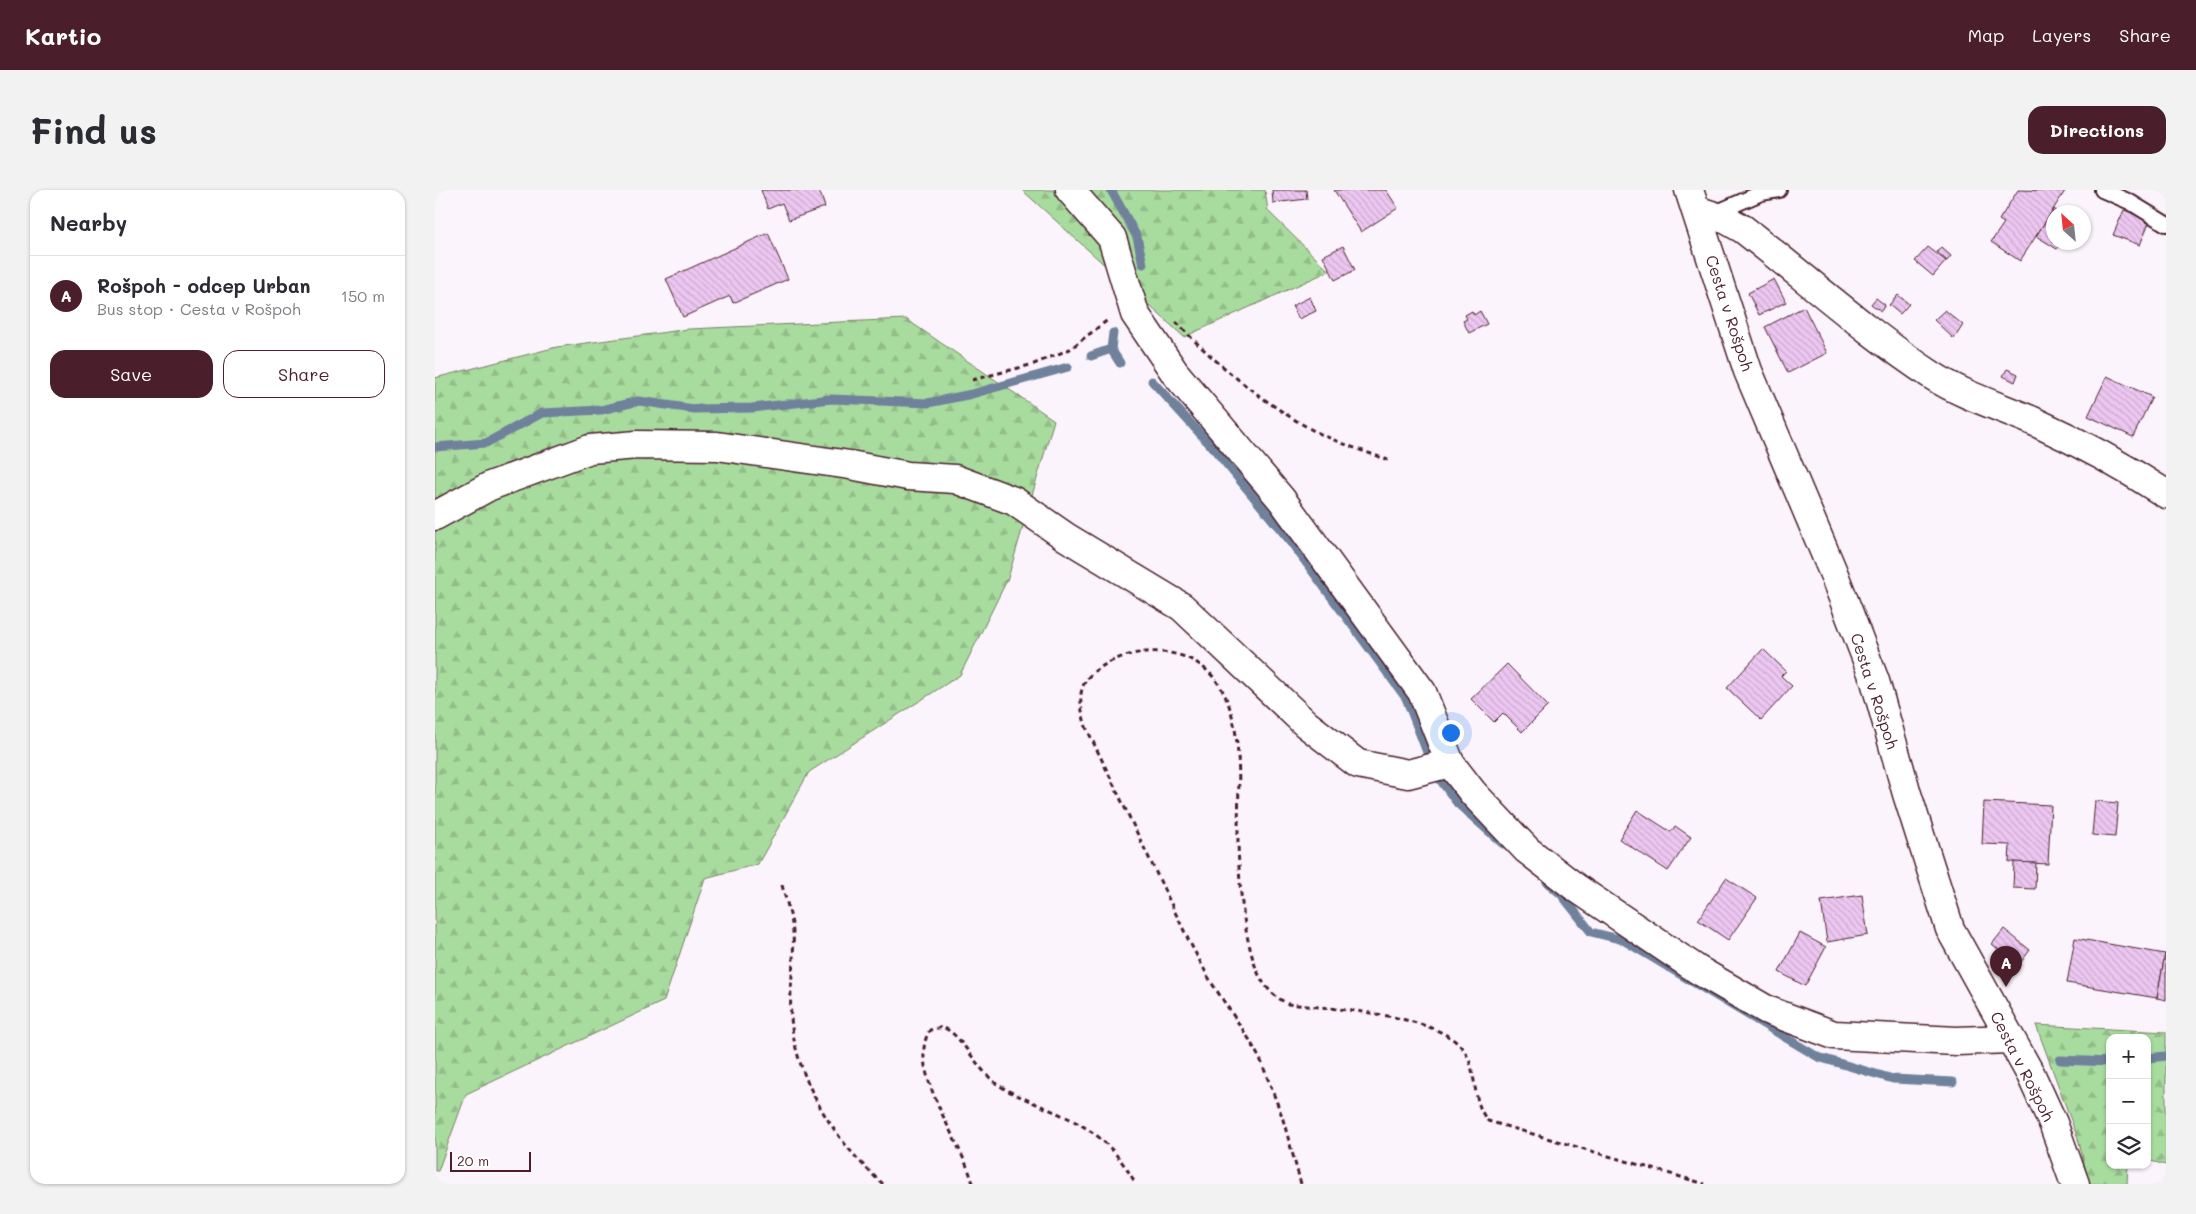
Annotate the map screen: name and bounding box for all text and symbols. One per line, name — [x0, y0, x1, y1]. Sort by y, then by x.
text: Kartio — [25, 20, 101, 51]
text: Map — [1968, 23, 2004, 47]
text: Layers — [2032, 23, 2091, 47]
text: Share — [2119, 23, 2171, 47]
button: Directions — [2028, 106, 2166, 154]
text: Find us — [30, 107, 157, 153]
north arrow — [2046, 205, 2091, 250]
text: Nearby — [50, 209, 127, 236]
street label: Cesta v Rošpoh — [1701, 252, 1759, 374]
text: Rošpoh - odcep Urban — [97, 273, 311, 298]
text: A — [60, 285, 72, 306]
text: 150 m — [341, 285, 385, 306]
text: Bus stop · Cesta v Rošpoh — [97, 298, 301, 319]
button: Save — [50, 350, 213, 398]
button: Share — [223, 350, 385, 398]
street label: Cesta v Rošpoh — [1846, 630, 1904, 752]
your location — [1438, 720, 1464, 746]
pin: A — [1990, 946, 2022, 987]
street label: Cesta v Rošpoh — [1986, 1007, 2060, 1125]
map controls — [2106, 1034, 2151, 1169]
button: + — [2106, 1034, 2151, 1079]
button: − — [2106, 1079, 2151, 1124]
button: layers — [2106, 1124, 2151, 1169]
scale bar — [450, 1149, 531, 1172]
text: 20 m — [457, 1151, 489, 1170]

